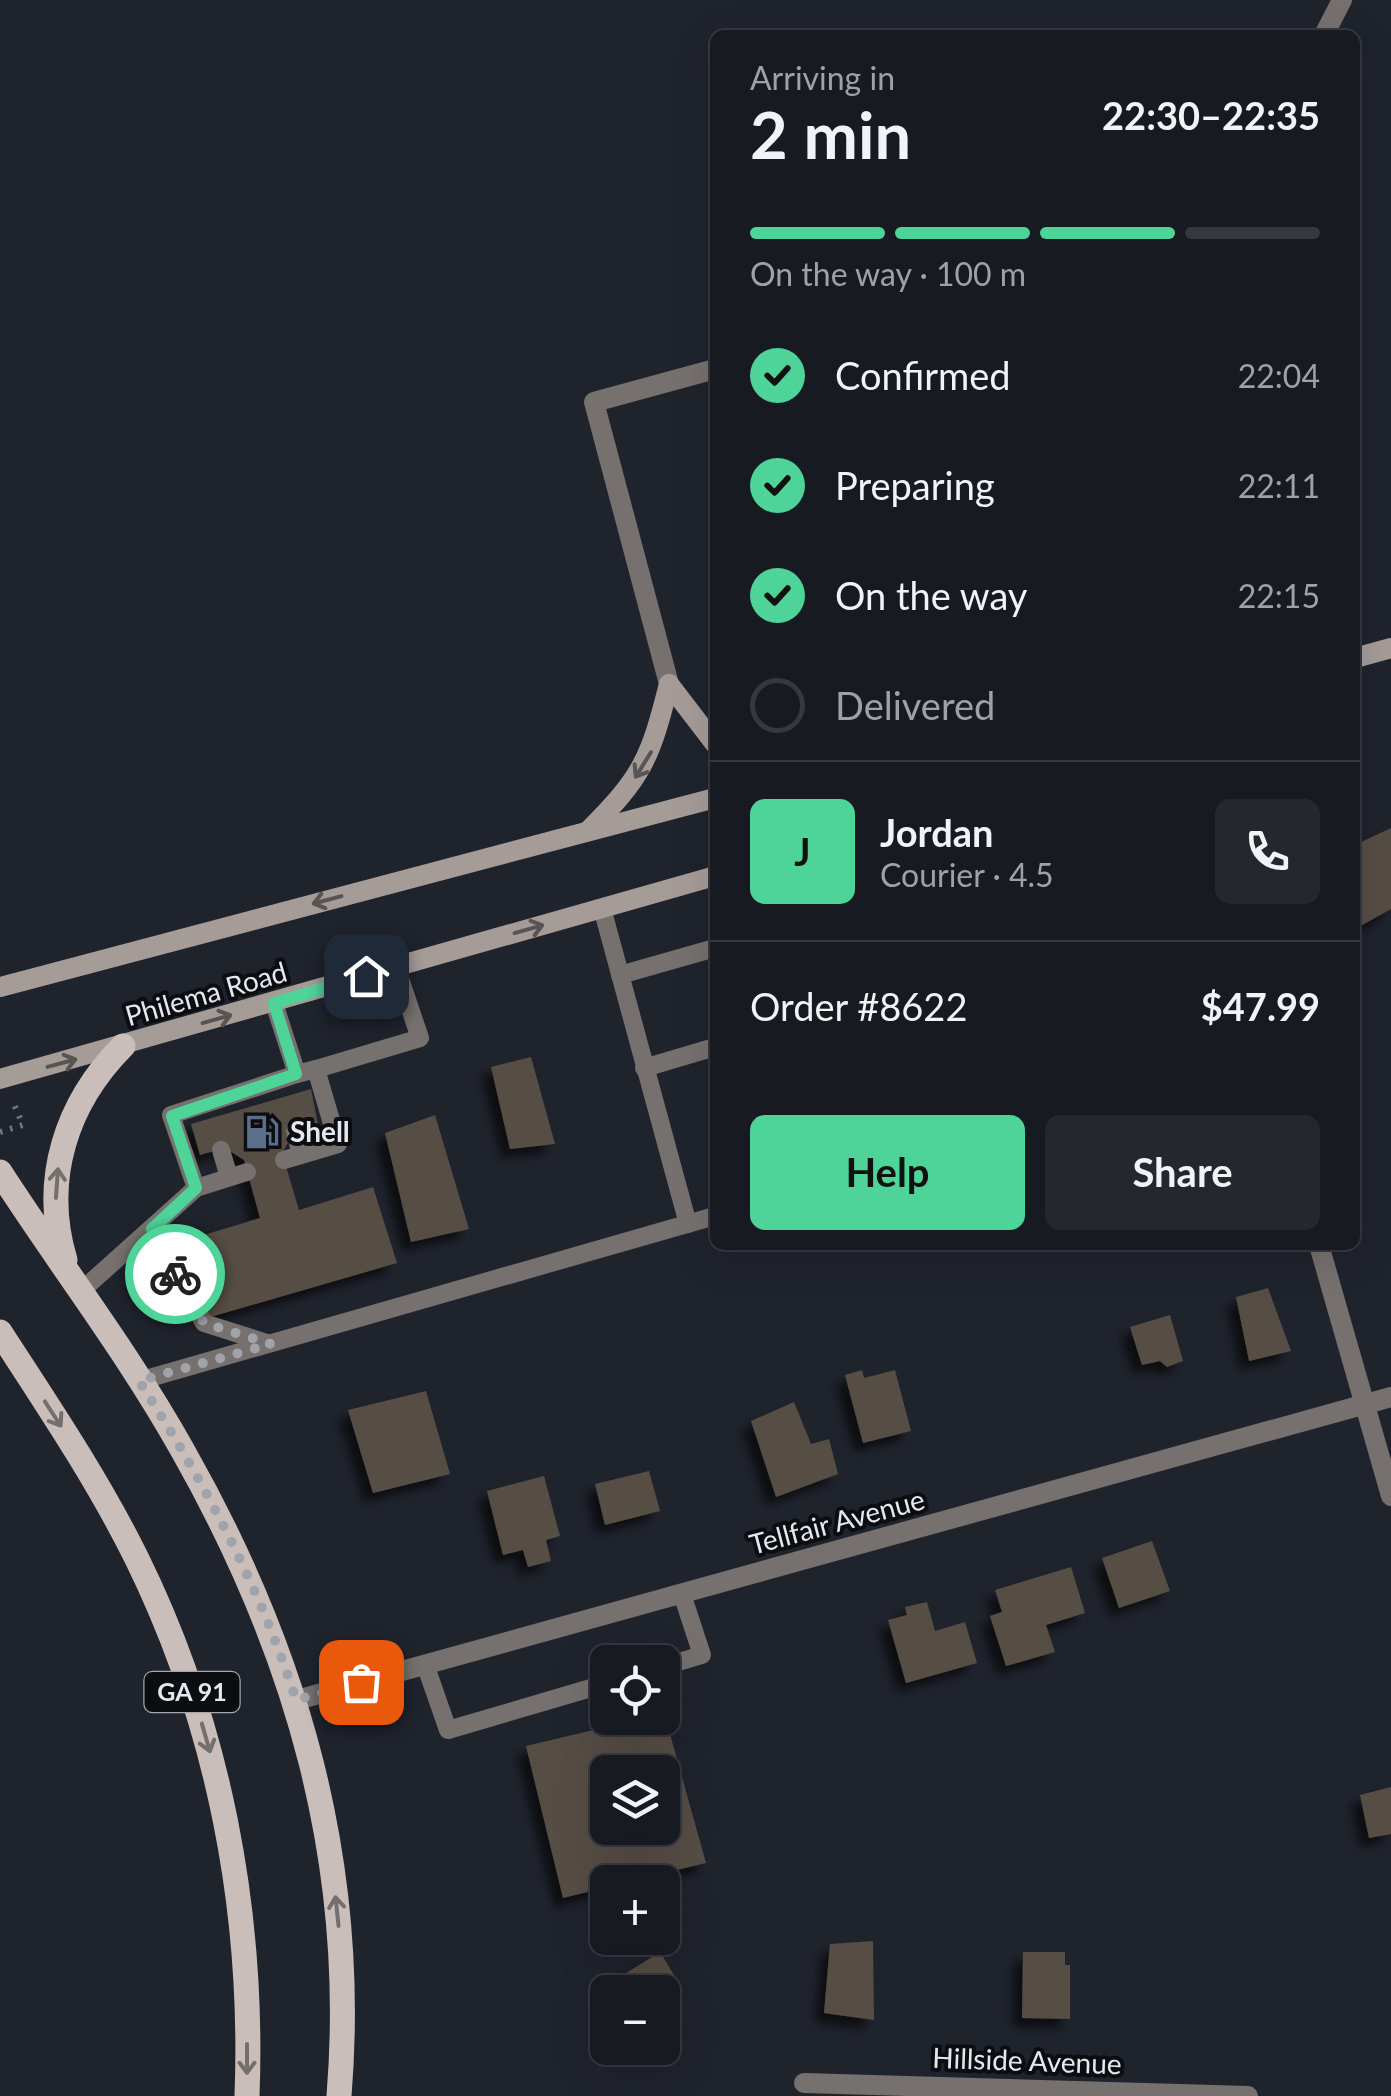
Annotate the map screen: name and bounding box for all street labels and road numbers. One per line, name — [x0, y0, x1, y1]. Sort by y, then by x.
street label: Philema Road — [121, 954, 291, 1032]
street label: Tellfair Avenue — [745, 1481, 928, 1561]
road number: GA 91 — [144, 1672, 240, 1712]
street label: Hillside Avenue — [932, 2040, 1122, 2080]

